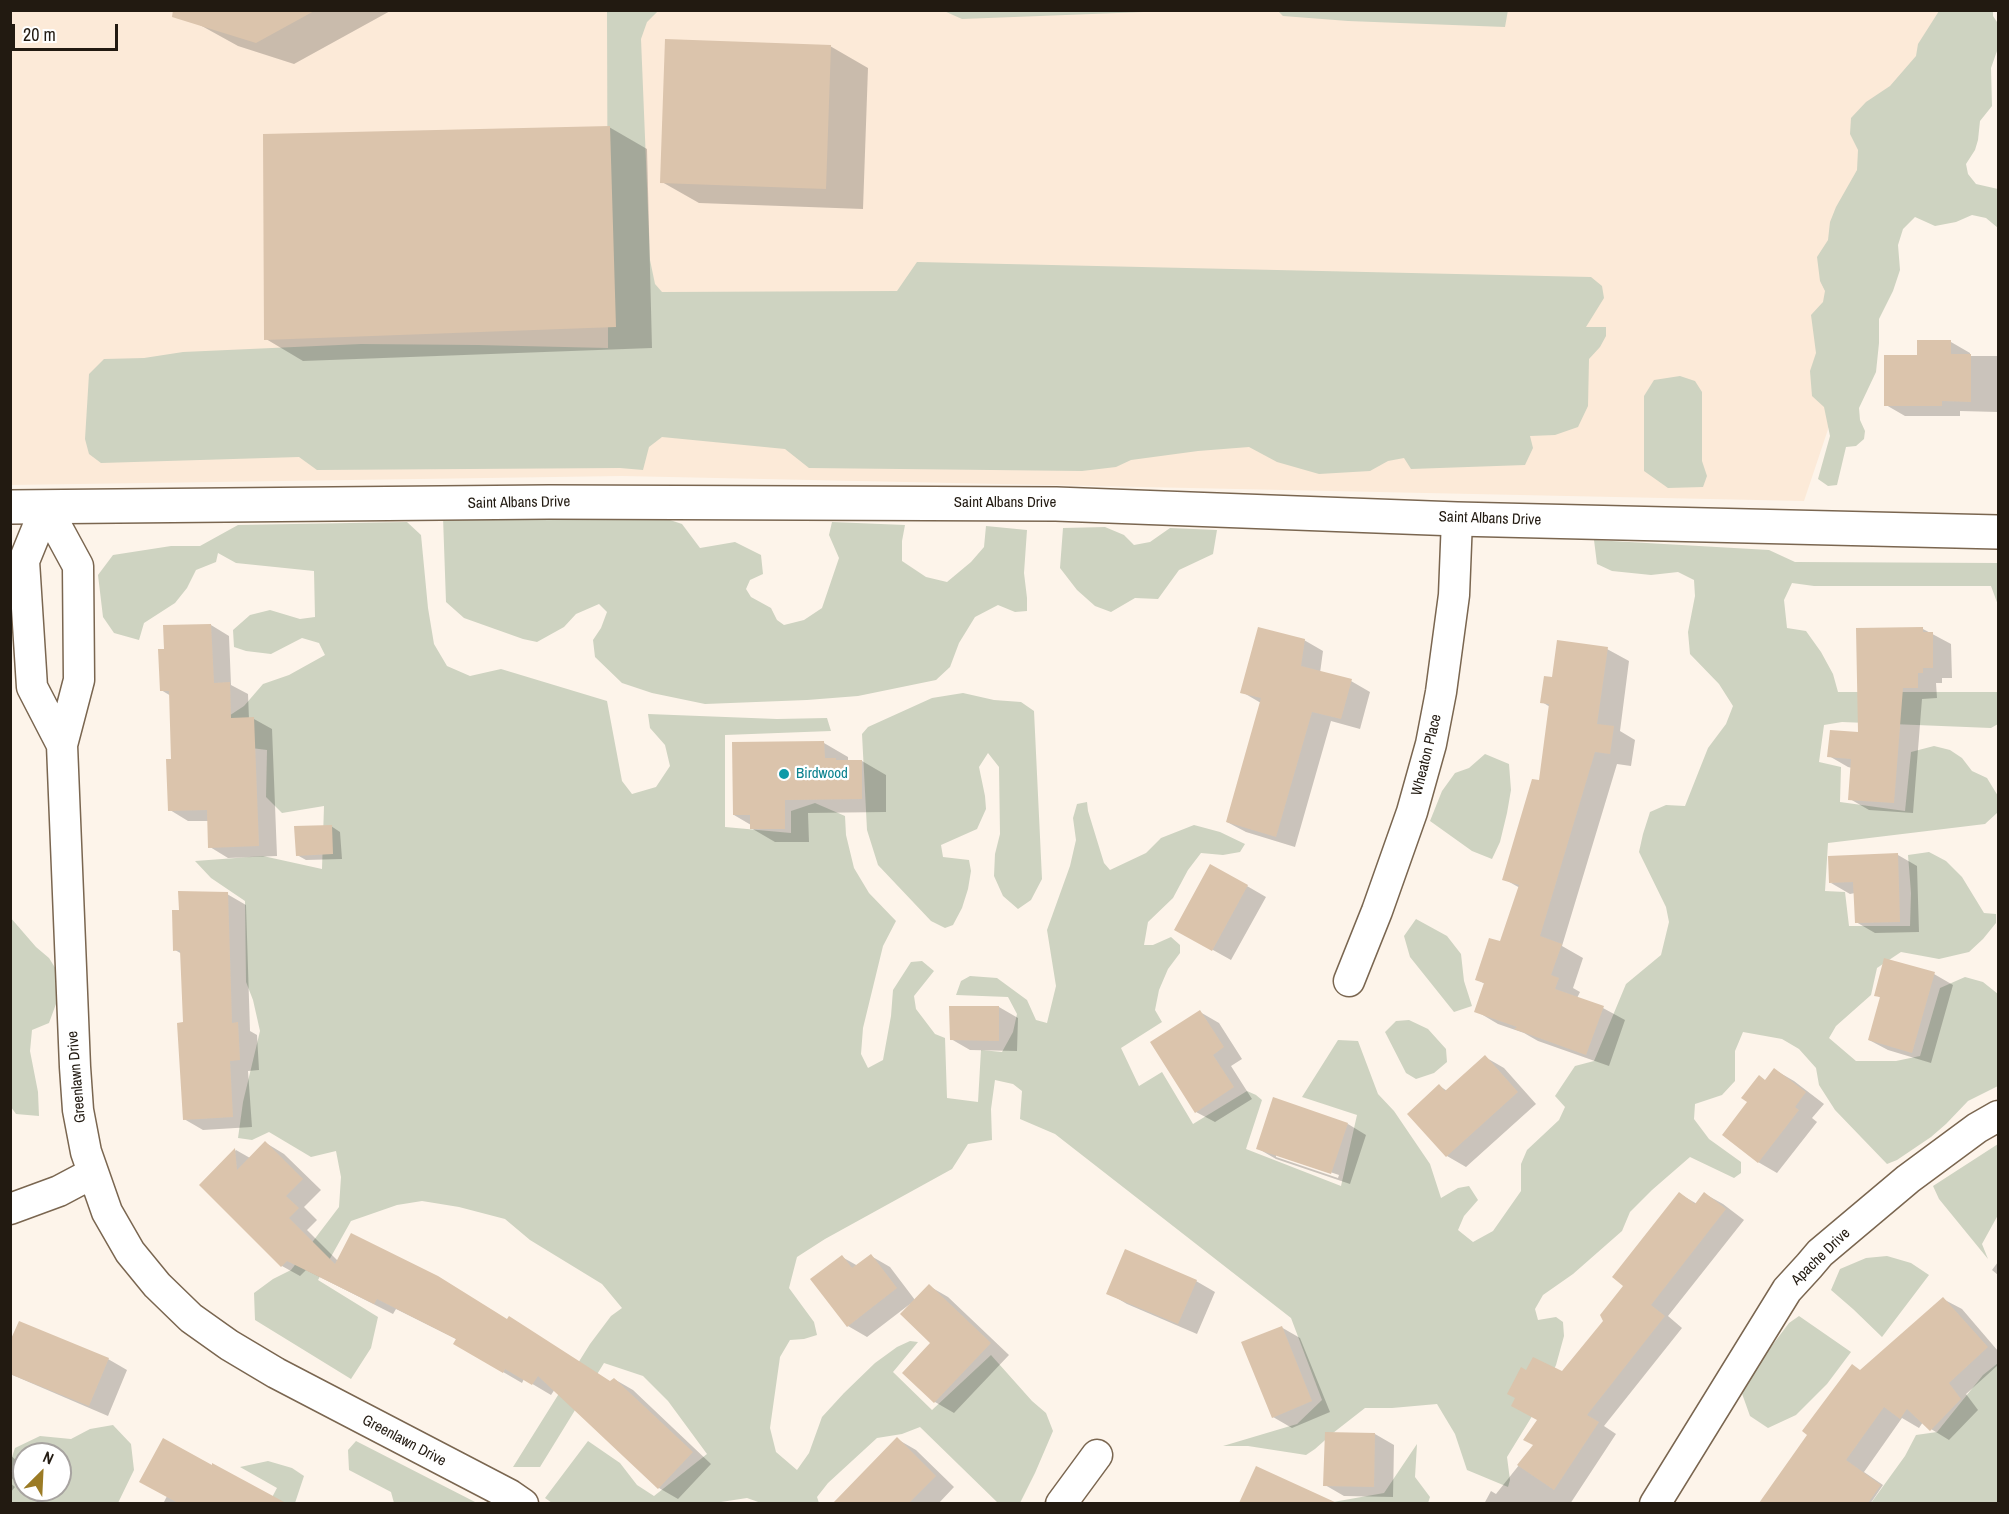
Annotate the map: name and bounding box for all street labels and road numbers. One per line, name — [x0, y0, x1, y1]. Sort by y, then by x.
street label: Saint Albans Drive — [468, 493, 570, 513]
street label: Saint Albans Drive — [954, 494, 1056, 512]
street label: Saint Albans Drive — [1438, 508, 1542, 530]
street label: Wheaton Place — [1408, 712, 1446, 798]
street label: Greenlawn Drive — [64, 1030, 90, 1124]
street label: Apache Drive — [1788, 1225, 1854, 1289]
street label: Greenlawn Drive — [359, 1411, 449, 1471]

